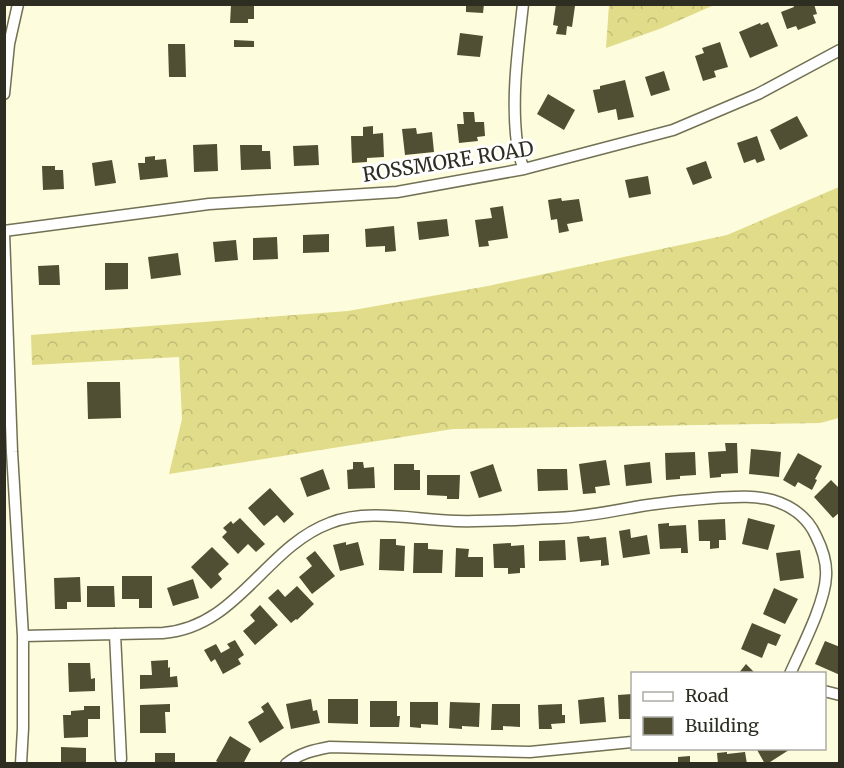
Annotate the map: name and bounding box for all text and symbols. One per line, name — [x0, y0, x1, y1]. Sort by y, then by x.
street label: ROSSMORE ROAD — [361, 135, 535, 187]
legend — [631, 672, 826, 750]
text: Road — [685, 684, 729, 707]
text: Building — [685, 714, 759, 737]

